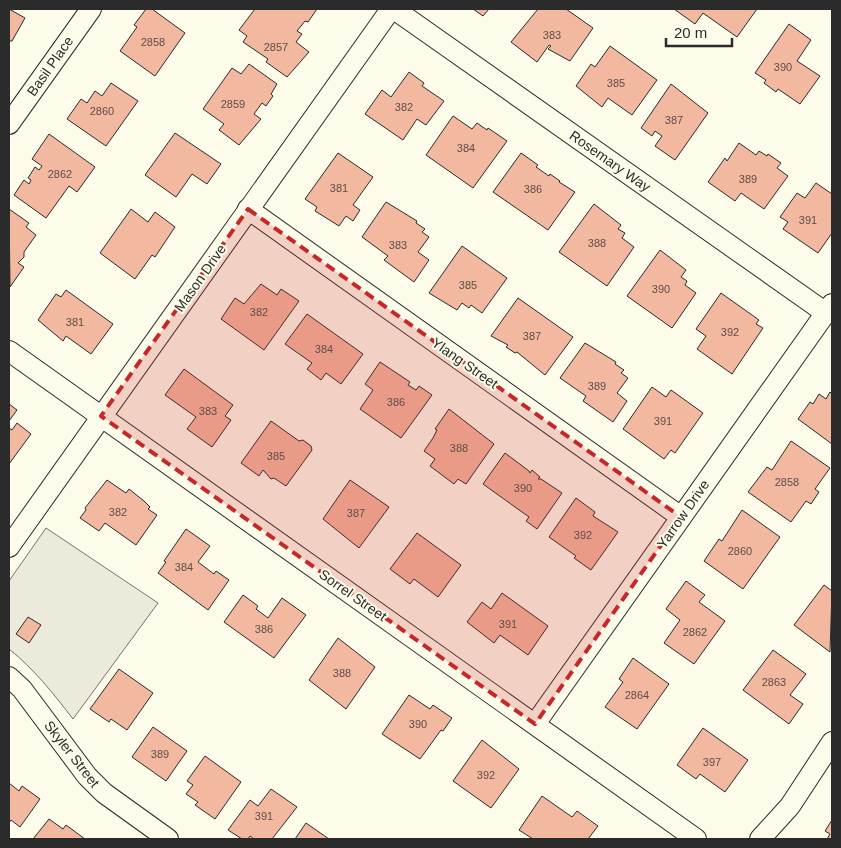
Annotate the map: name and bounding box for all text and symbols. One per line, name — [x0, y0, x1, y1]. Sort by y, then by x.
scale bar — [666, 15, 732, 47]
text: 20 m — [674, 24, 707, 41]
house number: 383 — [543, 29, 561, 41]
street label: Basil Place — [24, 33, 77, 99]
house number: 2858 — [141, 36, 165, 48]
house number: 2857 — [264, 41, 288, 53]
house number: 390 — [774, 61, 792, 73]
house number: 385 — [607, 77, 625, 89]
house number: 2859 — [221, 98, 245, 110]
house number: 382 — [395, 101, 413, 113]
house number: 2860 — [90, 105, 114, 117]
house number: 387 — [665, 114, 683, 126]
street label: Rosemary Way — [566, 127, 654, 195]
house number: 384 — [457, 142, 475, 154]
house number: 2862 — [48, 168, 72, 180]
house number: 389 — [739, 173, 757, 185]
house number: 381 — [330, 182, 348, 194]
house number: 386 — [524, 183, 542, 195]
house number: 391 — [799, 214, 817, 226]
house number: 388 — [588, 237, 606, 249]
house number: 383 — [389, 239, 407, 251]
street label: Mason Drive — [171, 241, 229, 315]
house number: 385 — [459, 279, 477, 291]
house number: 390 — [652, 283, 670, 295]
house number: 382 — [250, 306, 268, 318]
house number: 381 — [66, 316, 84, 328]
house number: 392 — [721, 326, 739, 338]
house number: 387 — [523, 330, 541, 342]
street label: Ylang Street — [429, 334, 501, 392]
house number: 384 — [315, 343, 333, 355]
house number: 389 — [588, 380, 606, 392]
house number: 386 — [387, 396, 405, 408]
house number: 383 — [199, 405, 217, 417]
house number: 391 — [654, 415, 672, 427]
house number: 388 — [450, 442, 468, 454]
house number: 385 — [267, 450, 285, 462]
house number: 2858 — [775, 476, 799, 488]
street label: Yarrow Drive — [654, 477, 713, 551]
house number: 390 — [514, 482, 532, 494]
house number: 382 — [109, 506, 127, 518]
house number: 387 — [347, 507, 365, 519]
house number: 392 — [574, 529, 592, 541]
house number: 2860 — [728, 545, 752, 557]
house number: 384 — [175, 561, 193, 573]
street label: Sorrel Street — [316, 566, 390, 624]
house number: 391 — [499, 618, 517, 630]
house number: 386 — [255, 623, 273, 635]
house number: 2862 — [683, 626, 707, 638]
house number: 388 — [333, 667, 351, 679]
house number: 2863 — [762, 676, 786, 688]
house number: 2864 — [625, 689, 649, 701]
street label: Skyler Street — [41, 717, 103, 791]
house number: 390 — [409, 718, 427, 730]
house number: 389 — [151, 748, 169, 760]
house number: 397 — [703, 756, 721, 768]
house number: 392 — [477, 769, 495, 781]
house number: 391 — [255, 810, 273, 822]

